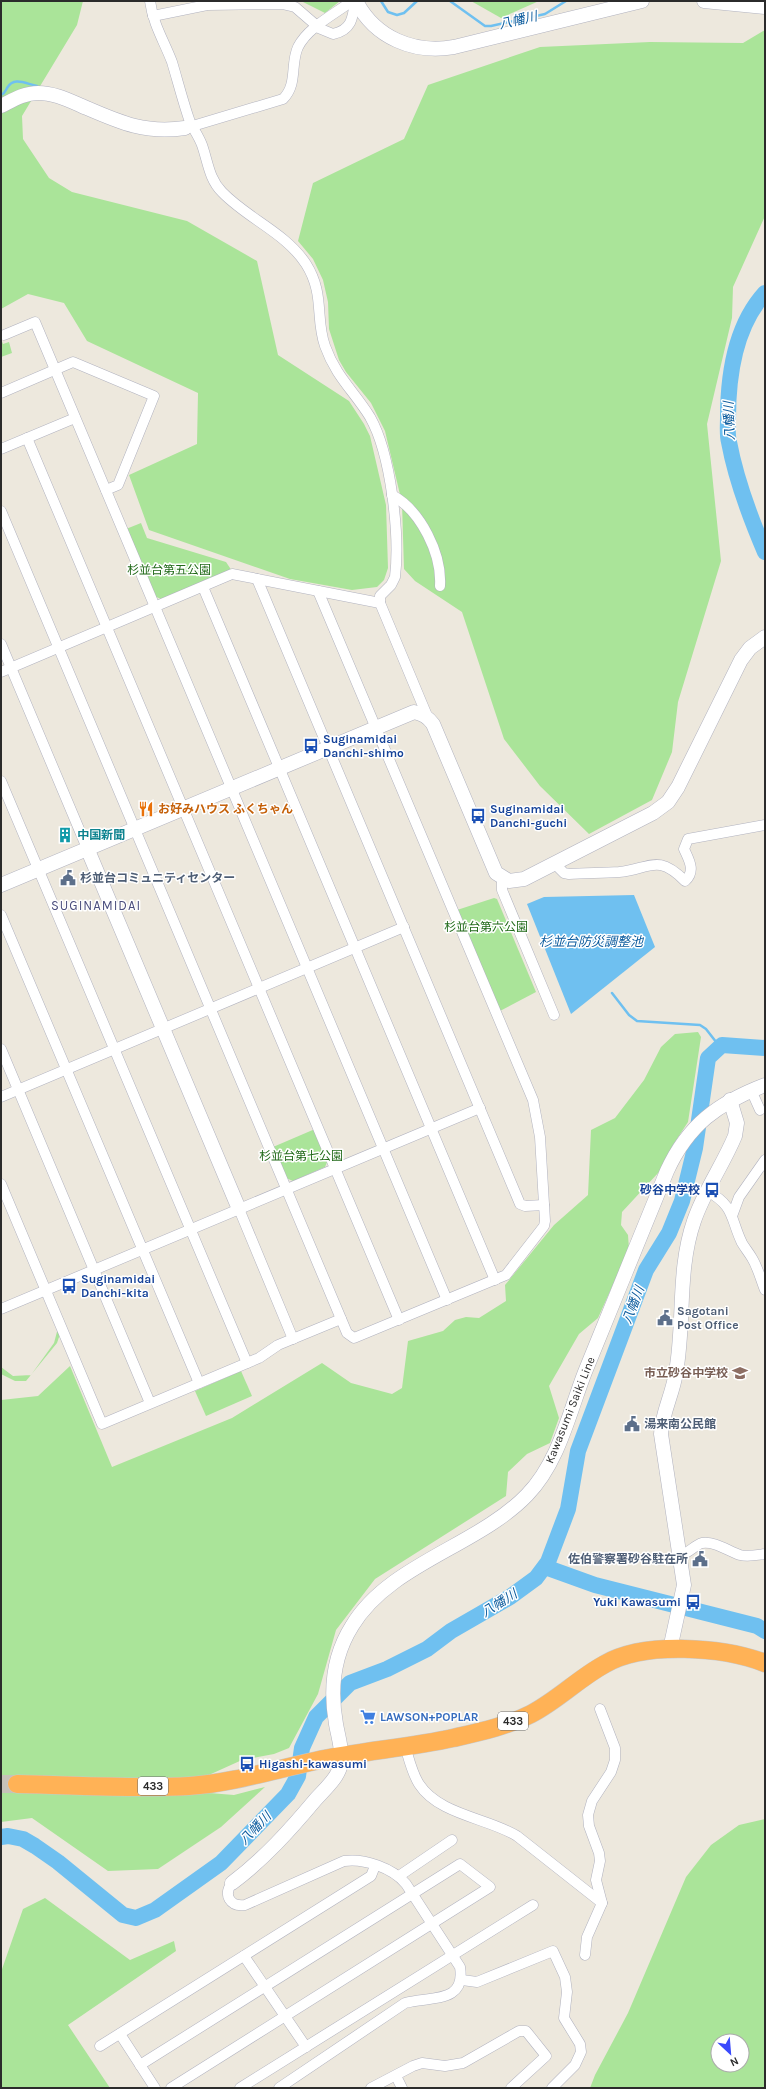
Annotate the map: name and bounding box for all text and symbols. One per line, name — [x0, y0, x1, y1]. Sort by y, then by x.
water label: 八幡川 — [497, 8, 541, 32]
water label: 八幡川 — [721, 399, 737, 441]
park label: 杉並台第五公園 — [127, 563, 211, 577]
place label: Suginamidai Danchi-shimo — [323, 732, 404, 760]
bus stop icon: Suginamidai Danchi-shimo — [302, 737, 320, 755]
restaurant icon: お好みハウス ふくちゃん — [137, 800, 155, 818]
place label: お好みハウス ふくちゃん — [158, 802, 293, 816]
place label: Suginamidai Danchi-guchi — [490, 802, 567, 830]
bus stop icon: Suginamidai Danchi-guchi — [469, 807, 487, 825]
building icon: 中国新聞 — [56, 826, 74, 844]
place label: 中国新聞 — [77, 828, 125, 842]
public building icon: 杉並台コミュニティセンター — [59, 869, 77, 887]
place label: 杉並台コミュニティセンター — [80, 871, 235, 885]
district label: SUGINAMIDAI — [51, 898, 141, 913]
park label: 杉並台第六公園 — [444, 920, 528, 934]
water label: 杉並台防災調整池 — [539, 934, 645, 949]
park label: 杉並台第七公園 — [259, 1149, 343, 1163]
bus stop icon: 砂谷中学校 — [703, 1181, 721, 1199]
place label: 砂谷中学校 — [639, 1183, 700, 1197]
place label: Suginamidai Danchi-kita — [81, 1272, 155, 1300]
bus stop icon: Suginamidai Danchi-kita — [60, 1277, 78, 1295]
water label: 八幡川 — [619, 1282, 648, 1326]
place label: Sagotani Post Office — [677, 1304, 739, 1332]
public building icon: Sagotani Post Office — [656, 1309, 674, 1327]
street label: Kawasumi Saiki Line — [542, 1355, 598, 1465]
school or university icon: 市立砂谷中学校 — [731, 1364, 749, 1382]
place label: 市立砂谷中学校 — [644, 1366, 728, 1380]
public building icon: 湯来南公民館 — [623, 1415, 641, 1433]
place label: 湯来南公民館 — [644, 1417, 716, 1431]
public building icon: 佐伯警察署砂谷駐在所 — [691, 1550, 709, 1568]
place label: 佐伯警察署砂谷駐在所 — [568, 1552, 688, 1566]
water label: 八幡川 — [478, 1585, 521, 1620]
bus stop icon: Yuki Kawasumi — [684, 1593, 702, 1611]
place label: Yuki Kawasumi — [593, 1595, 681, 1609]
supermarket icon: LAWSON+POPLAR — [359, 1708, 377, 1726]
place label: LAWSON+POPLAR — [380, 1710, 479, 1724]
road number: 433 — [498, 1712, 528, 1730]
bus stop icon: Higashi-kawasumi — [238, 1755, 256, 1773]
place label: Higashi-kawasumi — [259, 1757, 367, 1771]
road number: 433 — [138, 1777, 168, 1795]
water label: 八幡川 — [236, 1807, 275, 1847]
north arrow — [710, 2033, 750, 2073]
text: N — [728, 2054, 741, 2069]

